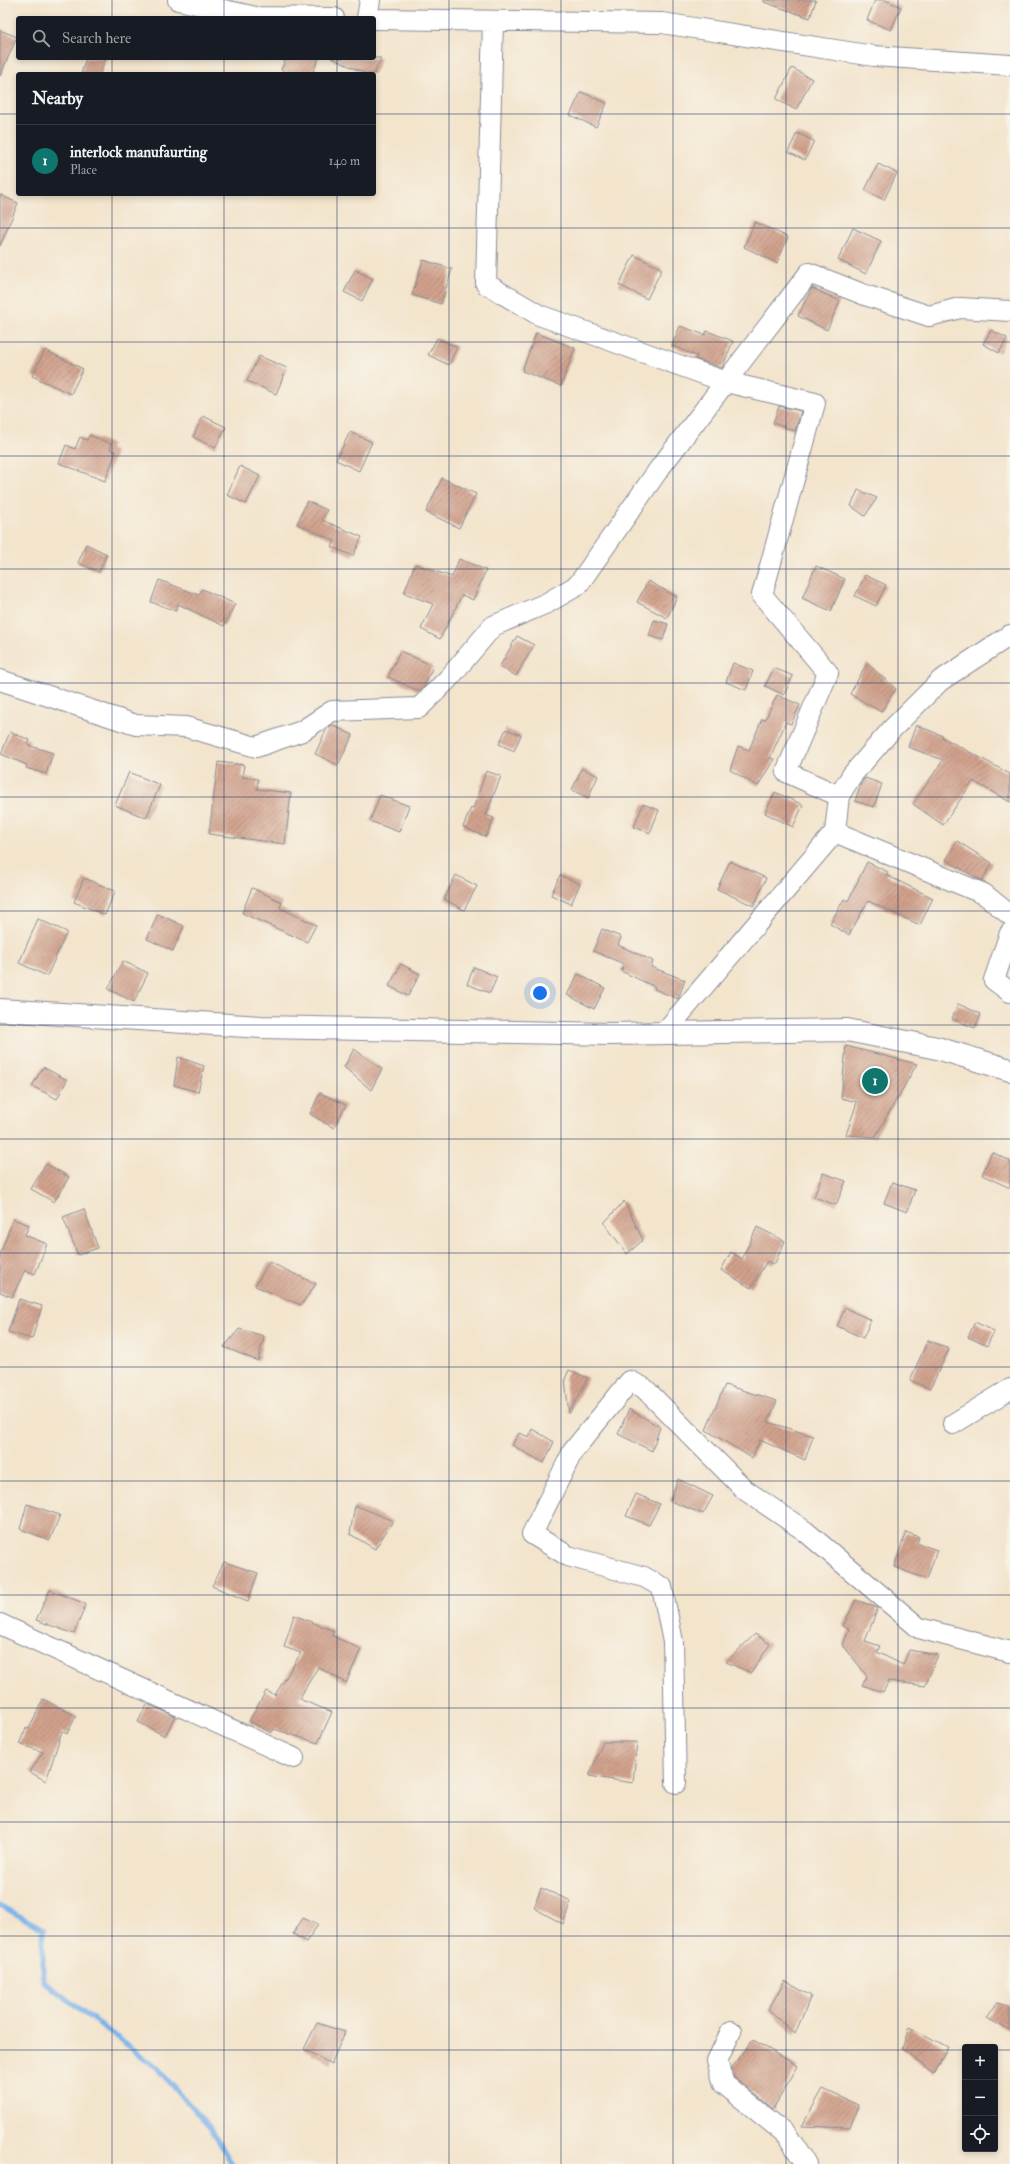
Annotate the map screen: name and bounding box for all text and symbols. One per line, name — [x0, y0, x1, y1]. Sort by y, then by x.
search box — [16, 16, 376, 60]
icon: search — [30, 27, 52, 49]
text: Search here — [62, 29, 131, 48]
text: Nearby — [32, 88, 83, 109]
text: interlock manufaurting — [70, 143, 207, 162]
text: 1 — [43, 153, 47, 169]
text: 140 m — [329, 153, 360, 169]
text: Place — [70, 162, 97, 178]
your location — [530, 983, 550, 1003]
pin: 1 — [862, 1066, 888, 1096]
map controls — [962, 2044, 998, 2152]
button: + — [962, 2044, 998, 2080]
button: − — [962, 2080, 998, 2116]
button: locate — [962, 2116, 998, 2152]

